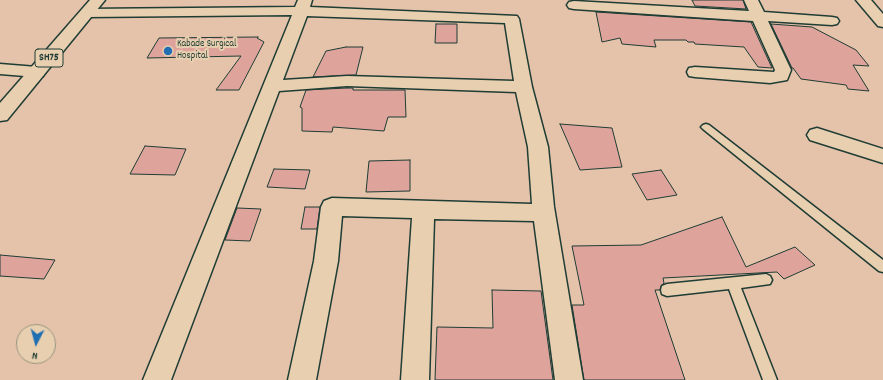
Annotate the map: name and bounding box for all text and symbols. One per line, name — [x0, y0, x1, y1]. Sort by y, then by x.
place label: Kabade Surgical Hospital — [177, 39, 236, 62]
marker: Kabade Surgical Hospital — [162, 45, 174, 57]
road number: SH75 — [35, 49, 63, 67]
north arrow — [16, 324, 56, 364]
text: N — [31, 347, 38, 363]

